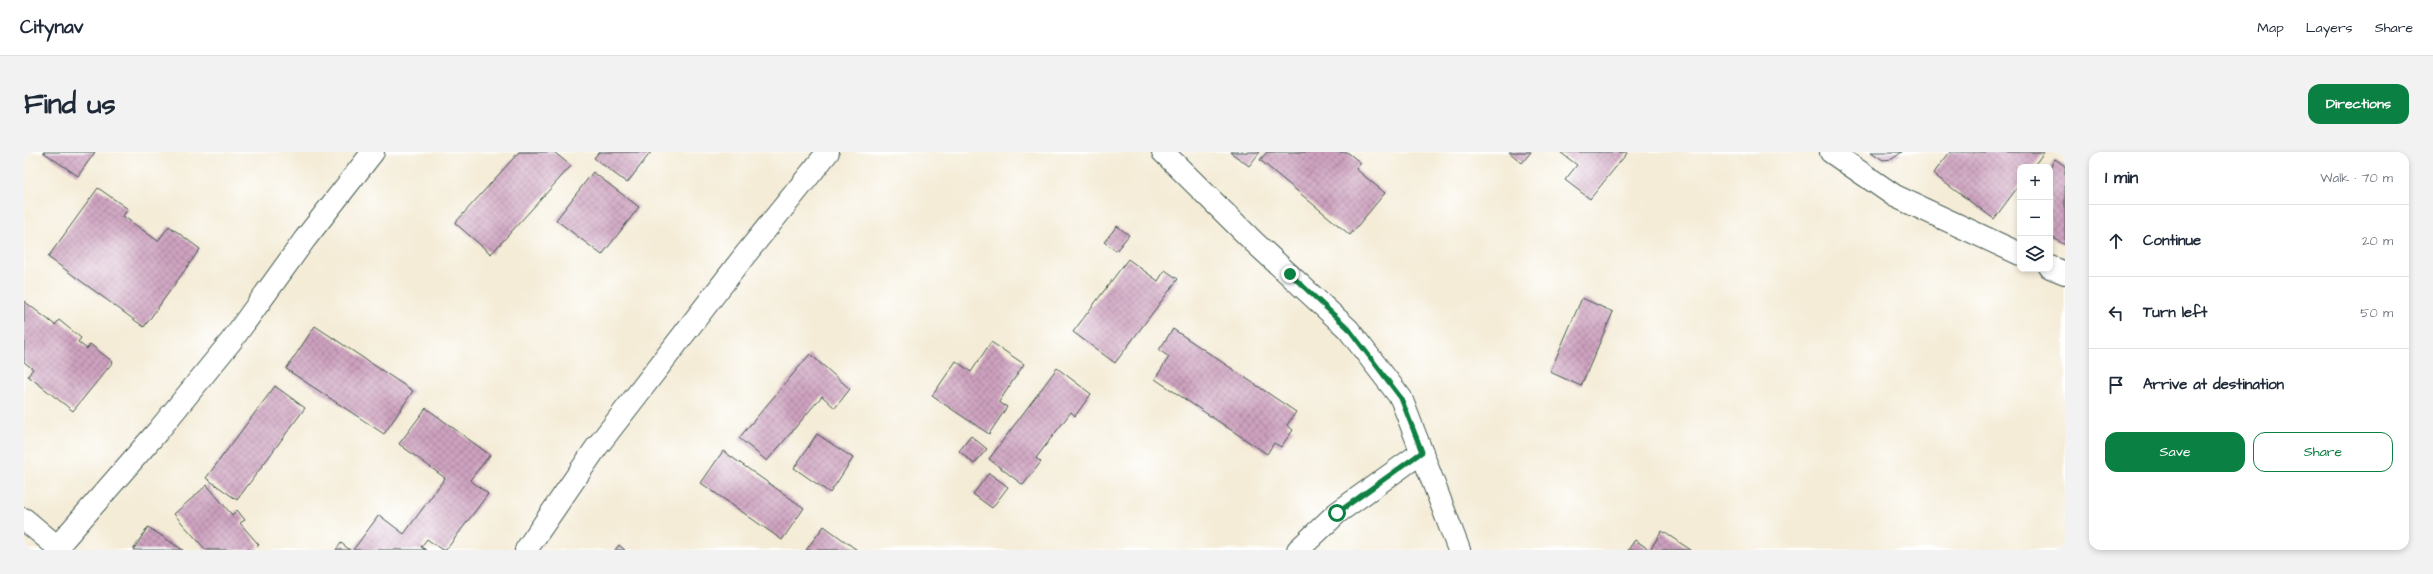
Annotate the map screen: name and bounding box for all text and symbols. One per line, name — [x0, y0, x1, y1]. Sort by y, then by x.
text: Citynav — [20, 14, 83, 41]
text: Map — [2257, 18, 2284, 38]
text: Layers — [2306, 18, 2353, 38]
text: Share — [2375, 18, 2413, 38]
button: Directions — [2308, 84, 2409, 124]
text: Find us — [24, 85, 115, 124]
map controls — [2017, 164, 2053, 272]
button: + — [2017, 164, 2053, 200]
text: 1 min — [2105, 166, 2138, 190]
text: Walk · 70 m — [2320, 169, 2393, 187]
button: − — [2017, 200, 2053, 236]
icon: ahead — [2105, 230, 2127, 252]
text: Continue — [2143, 230, 2201, 251]
text: 20 m — [2362, 232, 2393, 250]
button: layers — [2017, 236, 2053, 272]
route end — [1281, 265, 1299, 283]
icon: left — [2105, 302, 2127, 324]
text: Turn left — [2143, 302, 2207, 323]
text: 50 m — [2360, 304, 2393, 322]
icon: arrive — [2105, 374, 2127, 396]
text: Arrive at destination — [2143, 374, 2284, 395]
button: Save — [2105, 432, 2245, 472]
button: Share — [2253, 432, 2393, 472]
route start — [1328, 504, 1346, 522]

